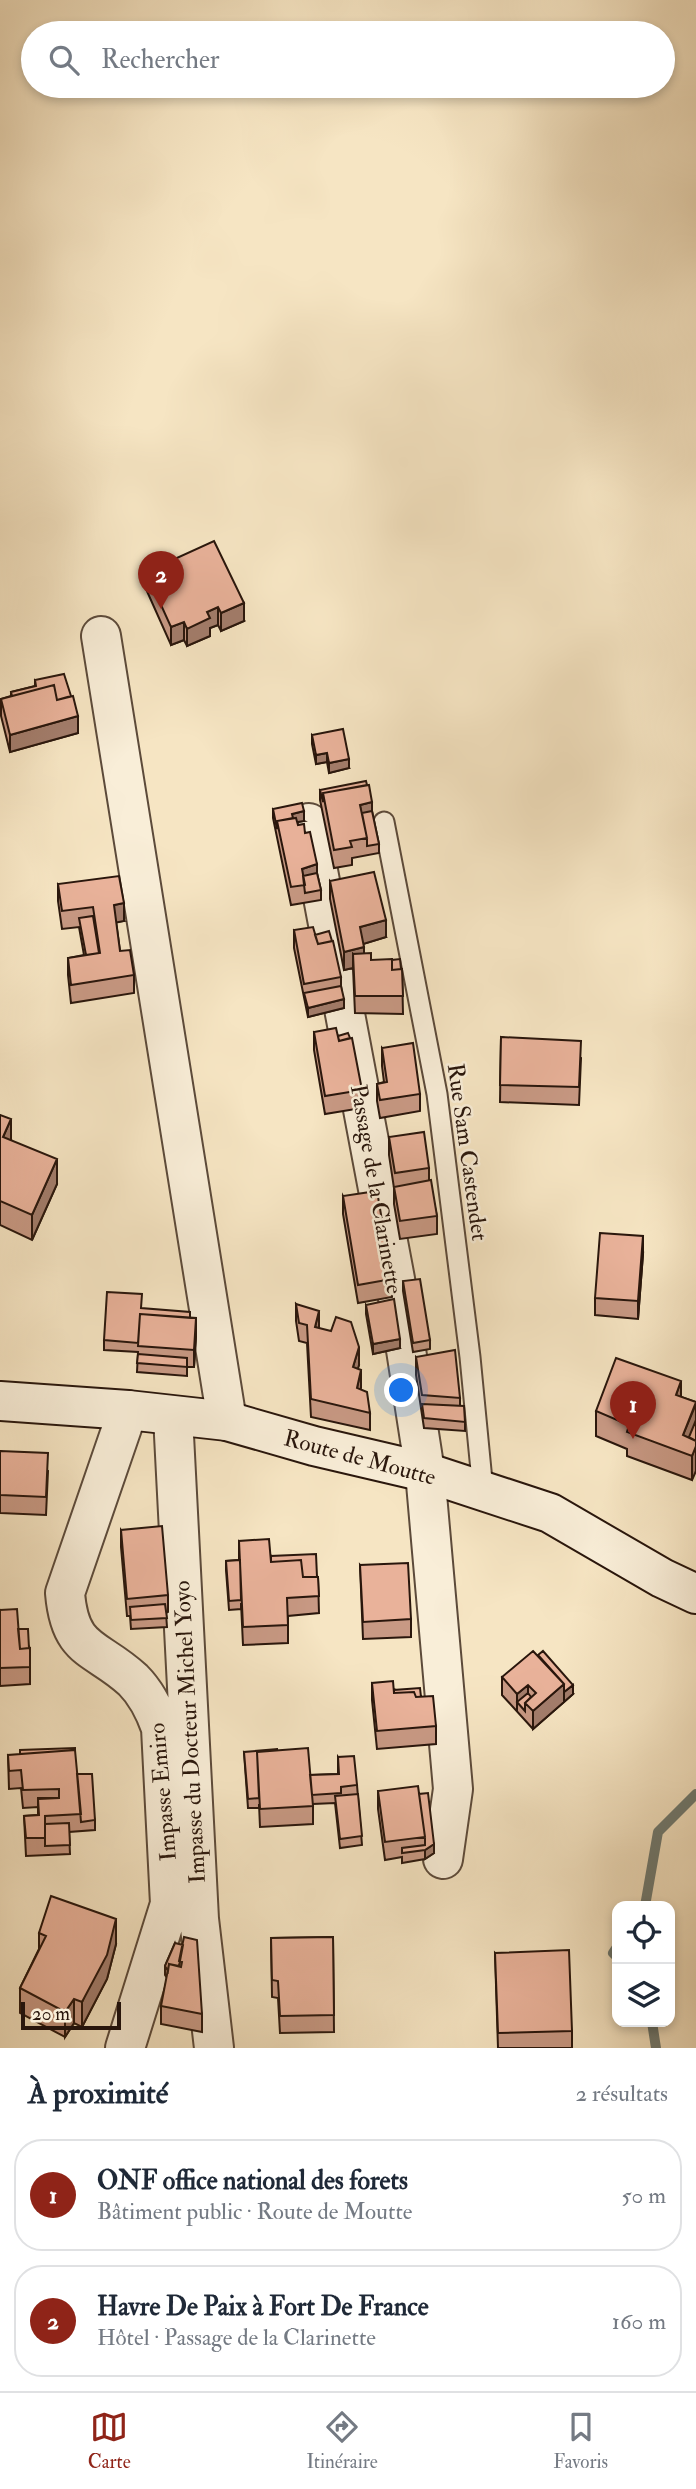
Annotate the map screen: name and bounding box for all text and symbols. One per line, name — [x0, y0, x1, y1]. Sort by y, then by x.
search box — [21, 21, 675, 98]
icon: search — [45, 41, 83, 79]
text: Rechercher — [101, 44, 220, 76]
pin: 2 — [138, 551, 184, 609]
street label: Rue Sam Castendet — [441, 1061, 494, 1243]
street label: Passage de la Clarinette — [344, 1082, 409, 1296]
your location — [384, 1373, 418, 1407]
pin: 1 — [610, 1381, 656, 1439]
street label: Route de Moutte — [281, 1423, 439, 1492]
street label: Impasse du Docteur Michel Yoyo — [167, 1580, 213, 1884]
street label: Impasse Emiro — [142, 1722, 184, 1862]
map controls — [612, 1901, 675, 2027]
button: locate — [612, 1901, 675, 1964]
button: layers — [612, 1964, 675, 2027]
scale bar — [21, 1999, 121, 2031]
text: 20 m — [32, 2002, 70, 2026]
text: À proximité — [28, 2075, 168, 2112]
text: 2 résultats — [576, 2079, 668, 2108]
text: ONF office national des forets — [97, 2165, 408, 2197]
text: 1 — [49, 2181, 57, 2210]
text: 50 m — [622, 2181, 666, 2210]
text: Bâtiment public · Route de Moutte — [97, 2197, 412, 2226]
text: Havre De Paix à Fort De France — [97, 2291, 429, 2323]
text: 2 — [47, 2307, 59, 2336]
text: 160 m — [612, 2307, 666, 2336]
text: Hôtel · Passage de la Clarinette — [97, 2323, 376, 2352]
tab: Carte — [88, 2408, 131, 2474]
tab: Itinéraire — [306, 2408, 378, 2474]
tab: Favoris — [553, 2408, 608, 2474]

